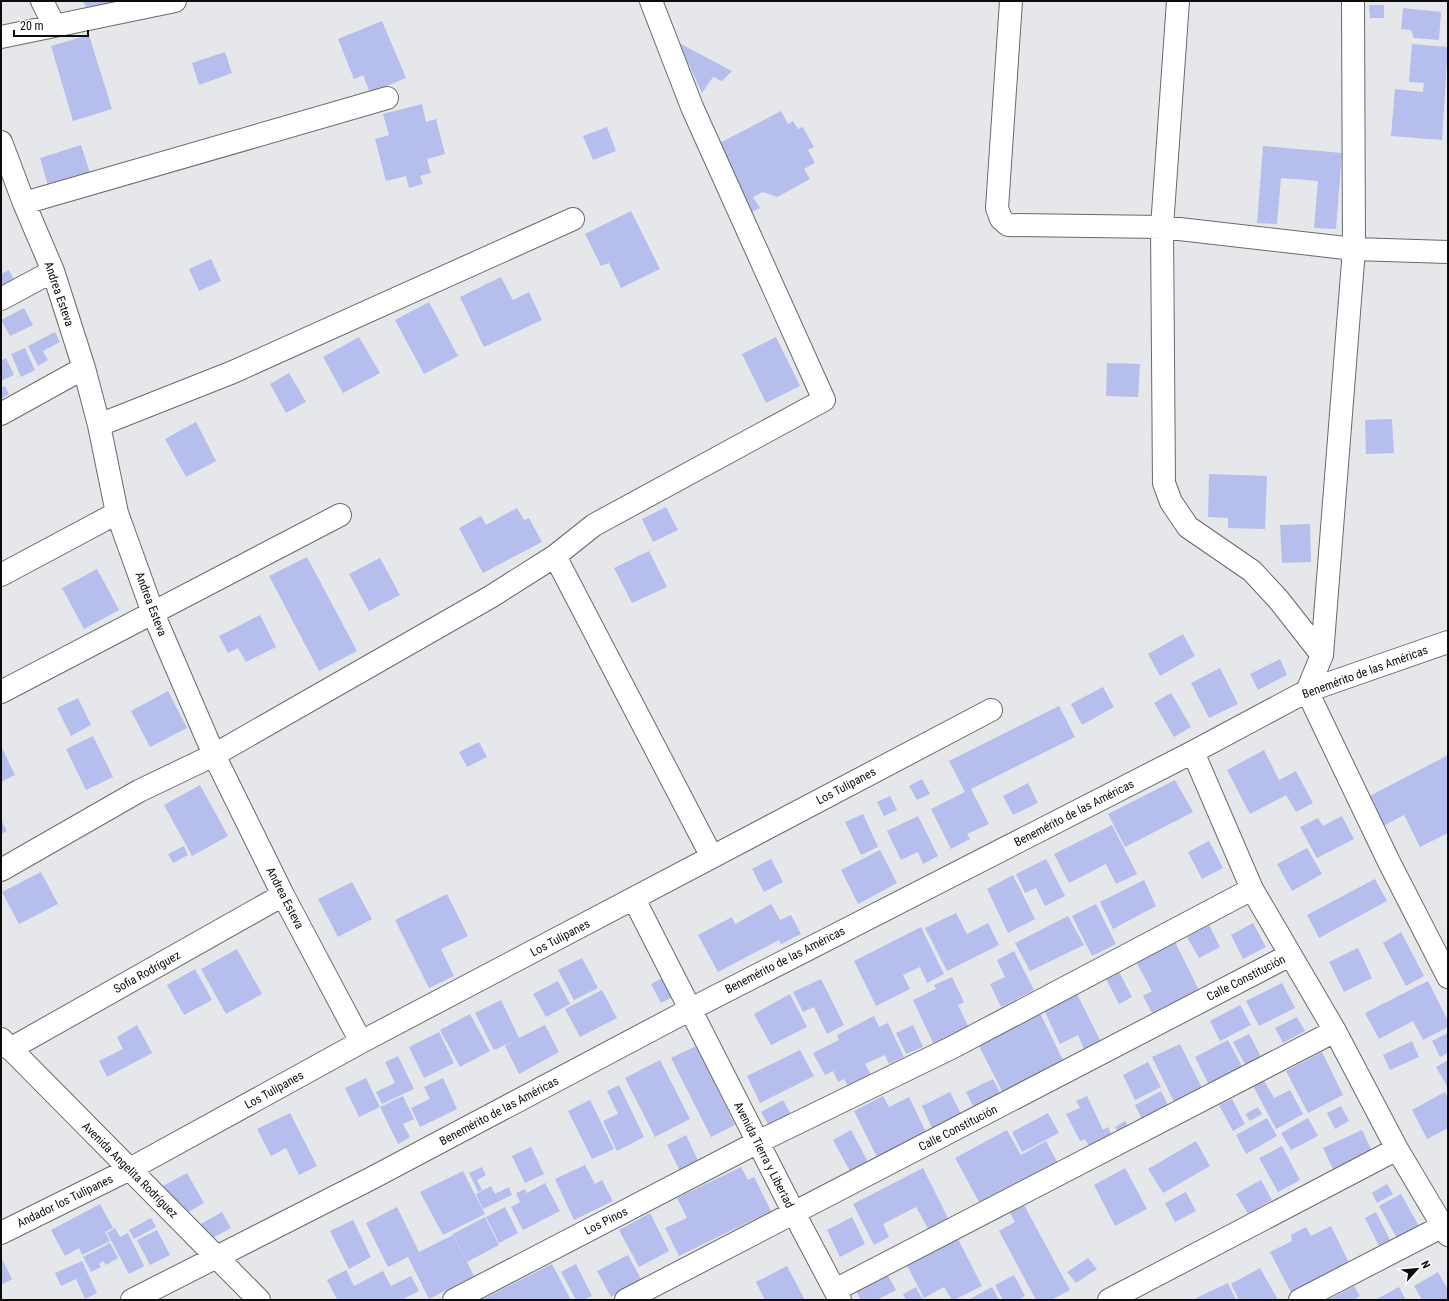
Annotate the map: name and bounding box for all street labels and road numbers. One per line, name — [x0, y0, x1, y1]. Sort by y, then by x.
street label: Andrea Esteva — [41, 260, 77, 329]
street label: Andrea Esteva — [132, 570, 170, 638]
street label: Benemérito de las Américas — [1300, 643, 1430, 701]
street label: Los Tulipanes — [814, 764, 878, 808]
street label: Benemérito de las Américas — [1012, 777, 1136, 849]
street label: Andrea Esteva — [263, 865, 307, 932]
street label: Los Tulipanes — [528, 916, 592, 960]
street label: Benemérito de las Américas — [723, 924, 847, 996]
street label: Sofia Rodríguez — [111, 948, 183, 996]
street label: Calle Constitución — [1204, 952, 1288, 1004]
street label: Los Tulipanes — [242, 1068, 306, 1112]
street label: Benemérito de las Américas — [437, 1074, 561, 1148]
street label: Avenida Tierra y Libertad — [731, 1100, 797, 1210]
street label: Calle Constitución — [916, 1102, 1000, 1154]
street label: Avenida Angelita Rodríguez — [79, 1119, 181, 1221]
street label: Andador los Tulipanes — [15, 1172, 115, 1230]
street label: Los Pinos — [582, 1204, 630, 1238]

